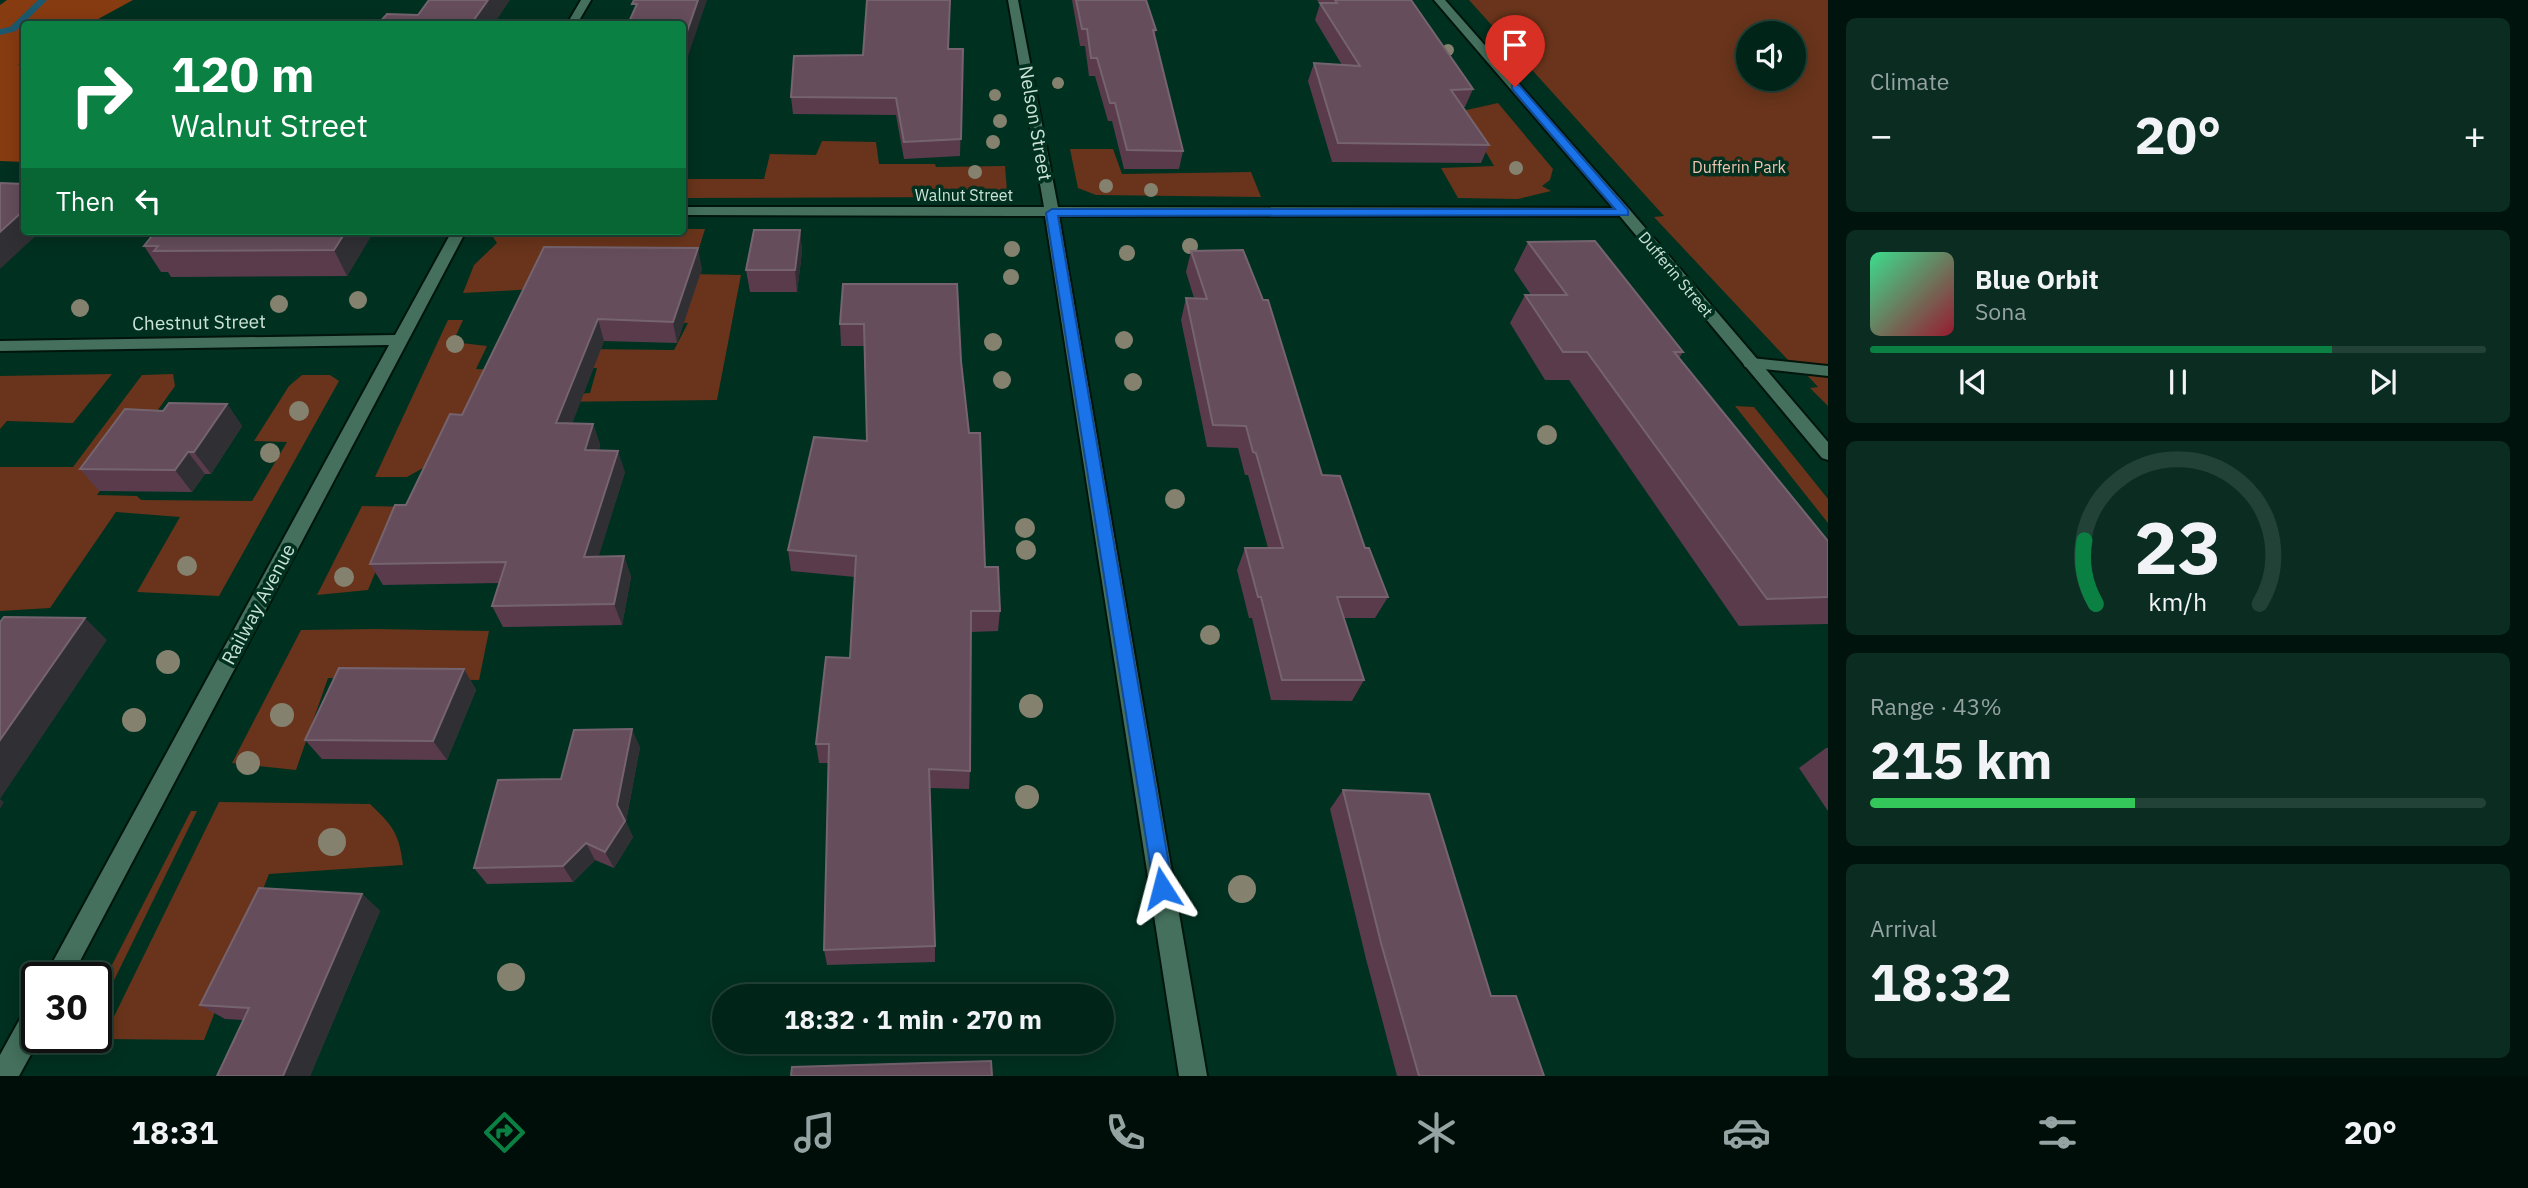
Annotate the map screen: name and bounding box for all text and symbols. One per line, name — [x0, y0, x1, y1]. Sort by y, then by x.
pin — [1485, 15, 1545, 87]
map controls — [1736, 21, 1806, 91]
button: sound — [1736, 21, 1806, 91]
icon: arrive — [1496, 26, 1534, 64]
text: 120 m — [171, 42, 315, 105]
icon: right — [56, 49, 147, 140]
street label: Nelson Street — [1014, 64, 1058, 182]
text: Climate — [1870, 66, 1949, 96]
text: 20° — [2135, 101, 2221, 168]
text: Walnut Street — [171, 104, 368, 146]
text: − — [1870, 110, 1893, 159]
text: + — [2463, 110, 2486, 159]
park label: Dufferin Park — [1692, 157, 1787, 177]
icon: left — [129, 182, 167, 220]
text: Then — [56, 184, 115, 218]
street label: Walnut Street — [915, 185, 1013, 205]
street label: Dufferin Street — [1634, 227, 1718, 321]
text: Blue Orbit — [1975, 262, 2099, 296]
text: Sona — [1975, 296, 2027, 326]
street label: Chestnut Street — [132, 309, 266, 335]
icon: previous — [1954, 363, 1992, 401]
icon: pause — [2159, 363, 2197, 401]
icon: next — [2364, 363, 2402, 401]
text: 23 — [2134, 499, 2222, 594]
street label: Railway Avenue — [216, 539, 300, 669]
text: km/h — [2149, 585, 2207, 618]
text: Range · 43% — [1870, 691, 2002, 721]
text: 215 km — [1870, 726, 2052, 793]
position arrow — [1125, 851, 1199, 925]
text: Arrival — [1870, 913, 1937, 943]
text: 18:32 — [1870, 948, 2012, 1015]
speed limit sign: 30 — [21, 962, 112, 1053]
text: 18:32 · 1 min · 270 m — [784, 1002, 1042, 1036]
icon: directions — [480, 1108, 529, 1157]
icon: music — [790, 1108, 839, 1157]
icon: phone — [1101, 1108, 1150, 1157]
icon: climate — [1412, 1108, 1461, 1157]
icon: car — [1722, 1108, 1771, 1157]
icon: filters — [2033, 1108, 2082, 1157]
text: 18:31 — [131, 1111, 218, 1153]
text: 20° — [2344, 1111, 2397, 1153]

